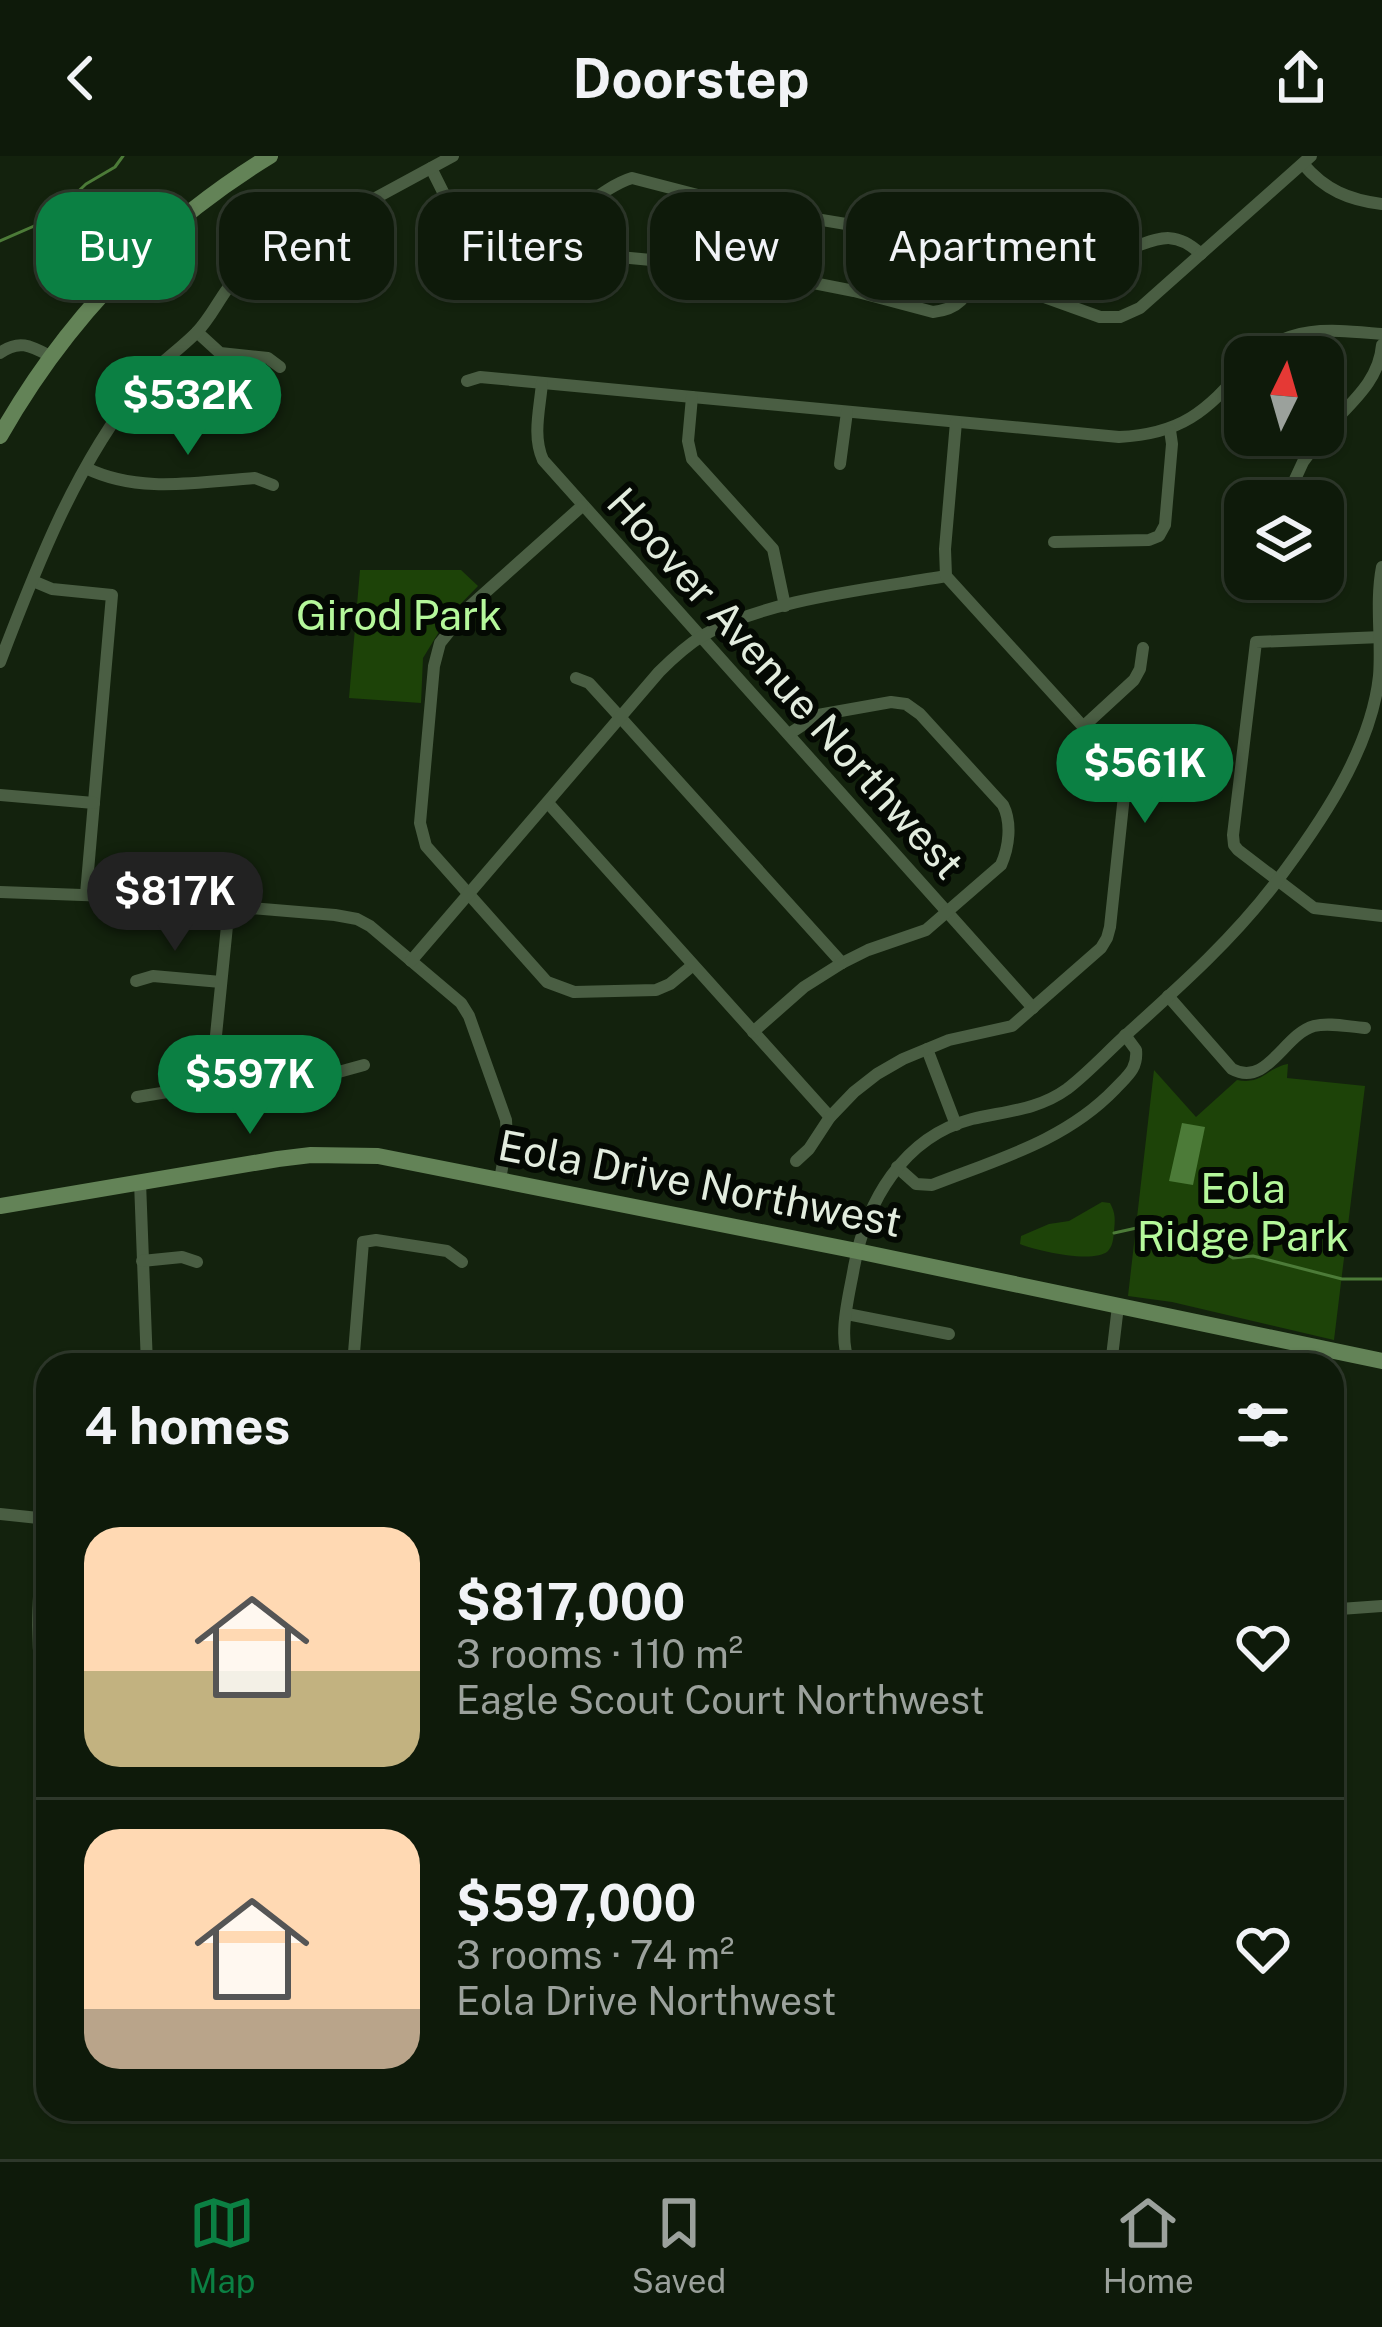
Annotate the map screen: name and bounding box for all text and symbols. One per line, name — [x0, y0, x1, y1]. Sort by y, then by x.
icon: back — [48, 45, 114, 111]
icon: share — [1268, 45, 1334, 111]
text: Doorstep — [573, 47, 810, 110]
chip: Buy — [36, 192, 195, 300]
chip: Rent — [219, 192, 394, 300]
chip: Filters — [418, 192, 626, 300]
chip: New — [650, 192, 822, 300]
chip: Apartment — [846, 192, 1139, 300]
north arrow — [1224, 336, 1344, 456]
map controls — [1224, 336, 1344, 600]
pin: $532K — [104, 356, 272, 458]
text: $532K — [122, 372, 254, 418]
street label: Hoover Avenue Northwest — [598, 478, 974, 888]
button: layers — [1224, 480, 1344, 600]
park label: Girod Park — [296, 590, 502, 639]
pin: $561K — [1061, 724, 1229, 826]
text: $561K — [1083, 740, 1207, 786]
pin: $817K — [91, 852, 259, 954]
text: $817K — [114, 868, 236, 914]
pin: $597K — [166, 1035, 334, 1137]
text: $597K — [185, 1051, 315, 1097]
street label: Eola Drive Northwest — [494, 1120, 906, 1246]
park label: Eola Ridge Park — [1137, 1163, 1349, 1260]
icon: filters — [1230, 1392, 1296, 1458]
text: 4 homes — [84, 1396, 290, 1455]
text: $817,000 — [456, 1572, 685, 1631]
icon: home — [180, 1575, 324, 1719]
icon: heart — [1230, 1614, 1296, 1680]
text: 3 rooms · 110 m² — [456, 1631, 743, 1677]
text: Eagle Scout Court Northwest — [456, 1677, 985, 1723]
text: $597,000 — [456, 1873, 696, 1932]
icon: home — [180, 1877, 324, 2021]
icon: heart — [1230, 1916, 1296, 1982]
text: 3 rooms · 74 m² — [456, 1932, 734, 1978]
text: Eola Drive Northwest — [456, 1978, 837, 2024]
tab: Map — [188, 2190, 255, 2300]
tab: Saved — [632, 2190, 726, 2300]
tab: Home — [1103, 2190, 1194, 2300]

